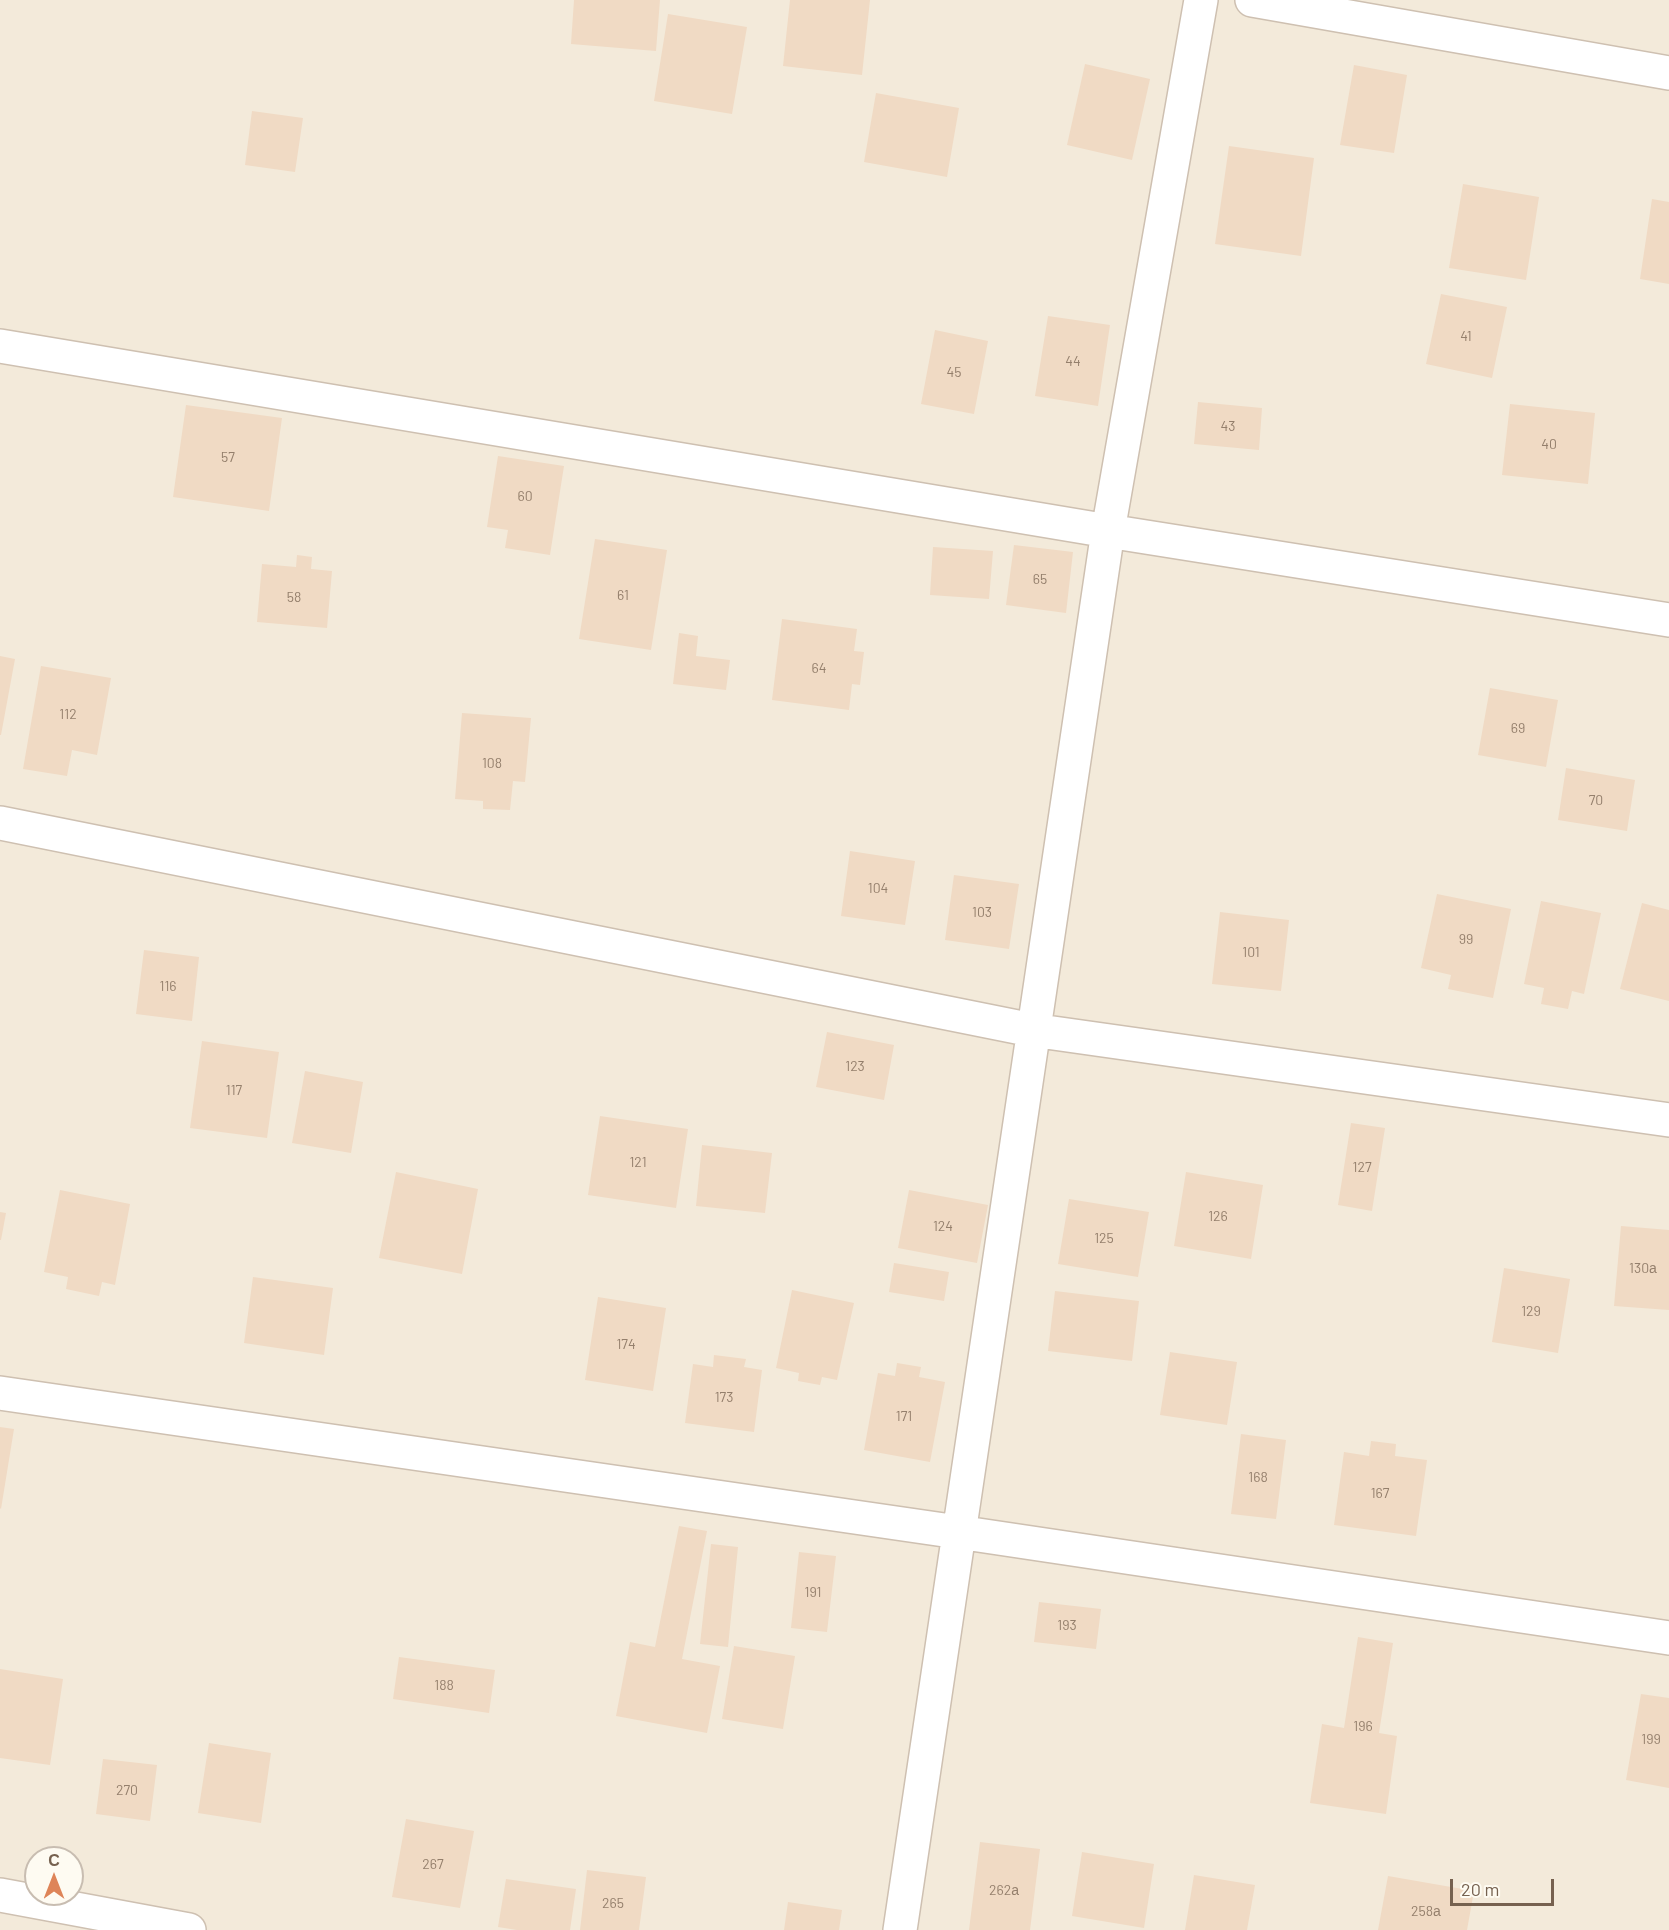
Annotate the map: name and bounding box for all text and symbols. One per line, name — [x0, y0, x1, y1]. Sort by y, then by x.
house number: 41 — [1460, 328, 1472, 344]
house number: 44 — [1065, 353, 1081, 369]
house number: 45 — [947, 364, 961, 380]
house number: 43 — [1221, 418, 1235, 434]
house number: 40 — [1541, 436, 1557, 452]
house number: 57 — [221, 449, 235, 465]
house number: 60 — [517, 488, 533, 504]
house number: 65 — [1033, 571, 1047, 587]
house number: 61 — [617, 587, 629, 603]
house number: 58 — [287, 589, 301, 605]
house number: 64 — [812, 660, 826, 676]
house number: 112 — [59, 706, 77, 722]
house number: 69 — [1511, 720, 1525, 736]
house number: 108 — [482, 755, 502, 771]
house number: 70 — [1589, 792, 1603, 808]
house number: 104 — [868, 880, 888, 896]
house number: 103 — [972, 904, 992, 920]
house number: 99 — [1459, 931, 1473, 947]
house number: 101 — [1242, 944, 1260, 960]
house number: 116 — [159, 978, 177, 994]
house number: 123 — [845, 1058, 865, 1074]
house number: 117 — [226, 1082, 242, 1098]
house number: 121 — [629, 1154, 647, 1170]
house number: 127 — [1352, 1159, 1372, 1175]
house number: 126 — [1208, 1208, 1228, 1224]
house number: 124 — [933, 1218, 953, 1234]
house number: 125 — [1094, 1230, 1114, 1246]
house number: 130а — [1629, 1260, 1657, 1276]
house number: 129 — [1521, 1303, 1541, 1319]
house number: 174 — [616, 1336, 636, 1352]
house number: 173 — [715, 1389, 733, 1405]
house number: 171 — [896, 1408, 912, 1424]
house number: 168 — [1248, 1469, 1268, 1485]
house number: 167 — [1371, 1485, 1389, 1501]
house number: 191 — [805, 1584, 821, 1600]
house number: 193 — [1057, 1617, 1077, 1633]
house number: 188 — [434, 1677, 454, 1693]
house number: 196 — [1353, 1718, 1373, 1734]
house number: 199 — [1641, 1731, 1661, 1747]
house number: 270 — [116, 1782, 138, 1798]
north arrow — [24, 1846, 84, 1906]
text: С — [48, 1850, 60, 1869]
house number: 267 — [422, 1856, 444, 1872]
scale bar — [1453, 1867, 1556, 1905]
text: 20 m — [1461, 1878, 1499, 1900]
house number: 262а — [989, 1882, 1019, 1898]
house number: 265 — [602, 1895, 624, 1911]
house number: 258а — [1411, 1903, 1441, 1919]

